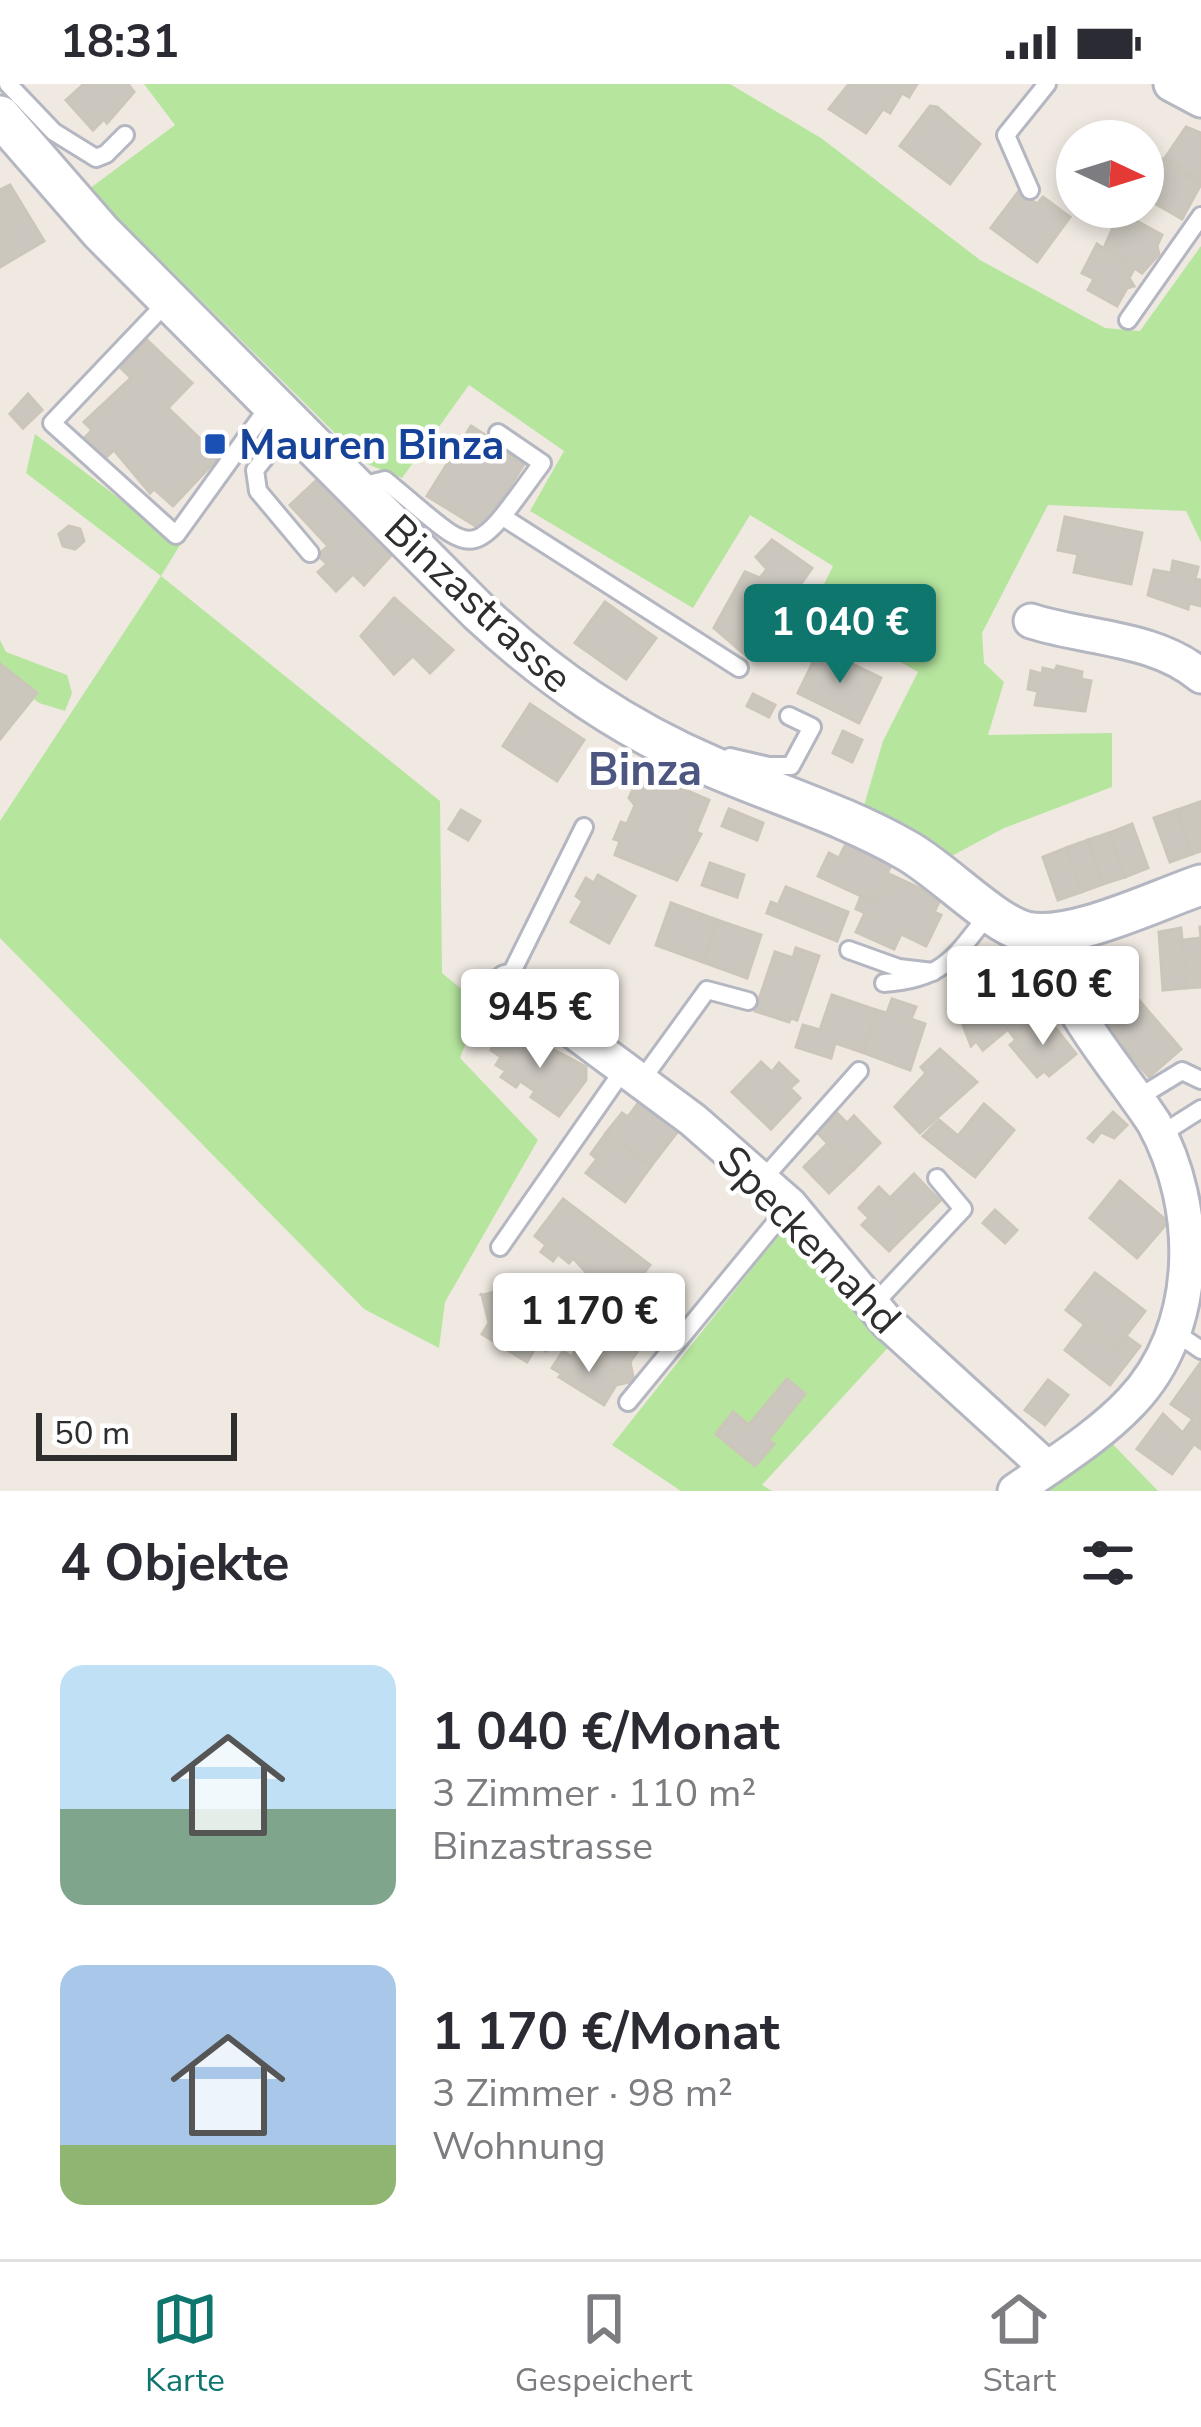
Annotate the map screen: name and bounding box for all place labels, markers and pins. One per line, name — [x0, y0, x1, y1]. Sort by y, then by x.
place label: Mauren Binza — [239, 417, 504, 474]
marker: Mauren Binza — [202, 431, 228, 457]
pin: 1 040 € — [729, 584, 951, 686]
pin: 1 160 € — [932, 946, 1154, 1048]
pin: 945 € — [456, 969, 624, 1071]
pin: 1 170 € — [478, 1273, 700, 1375]

